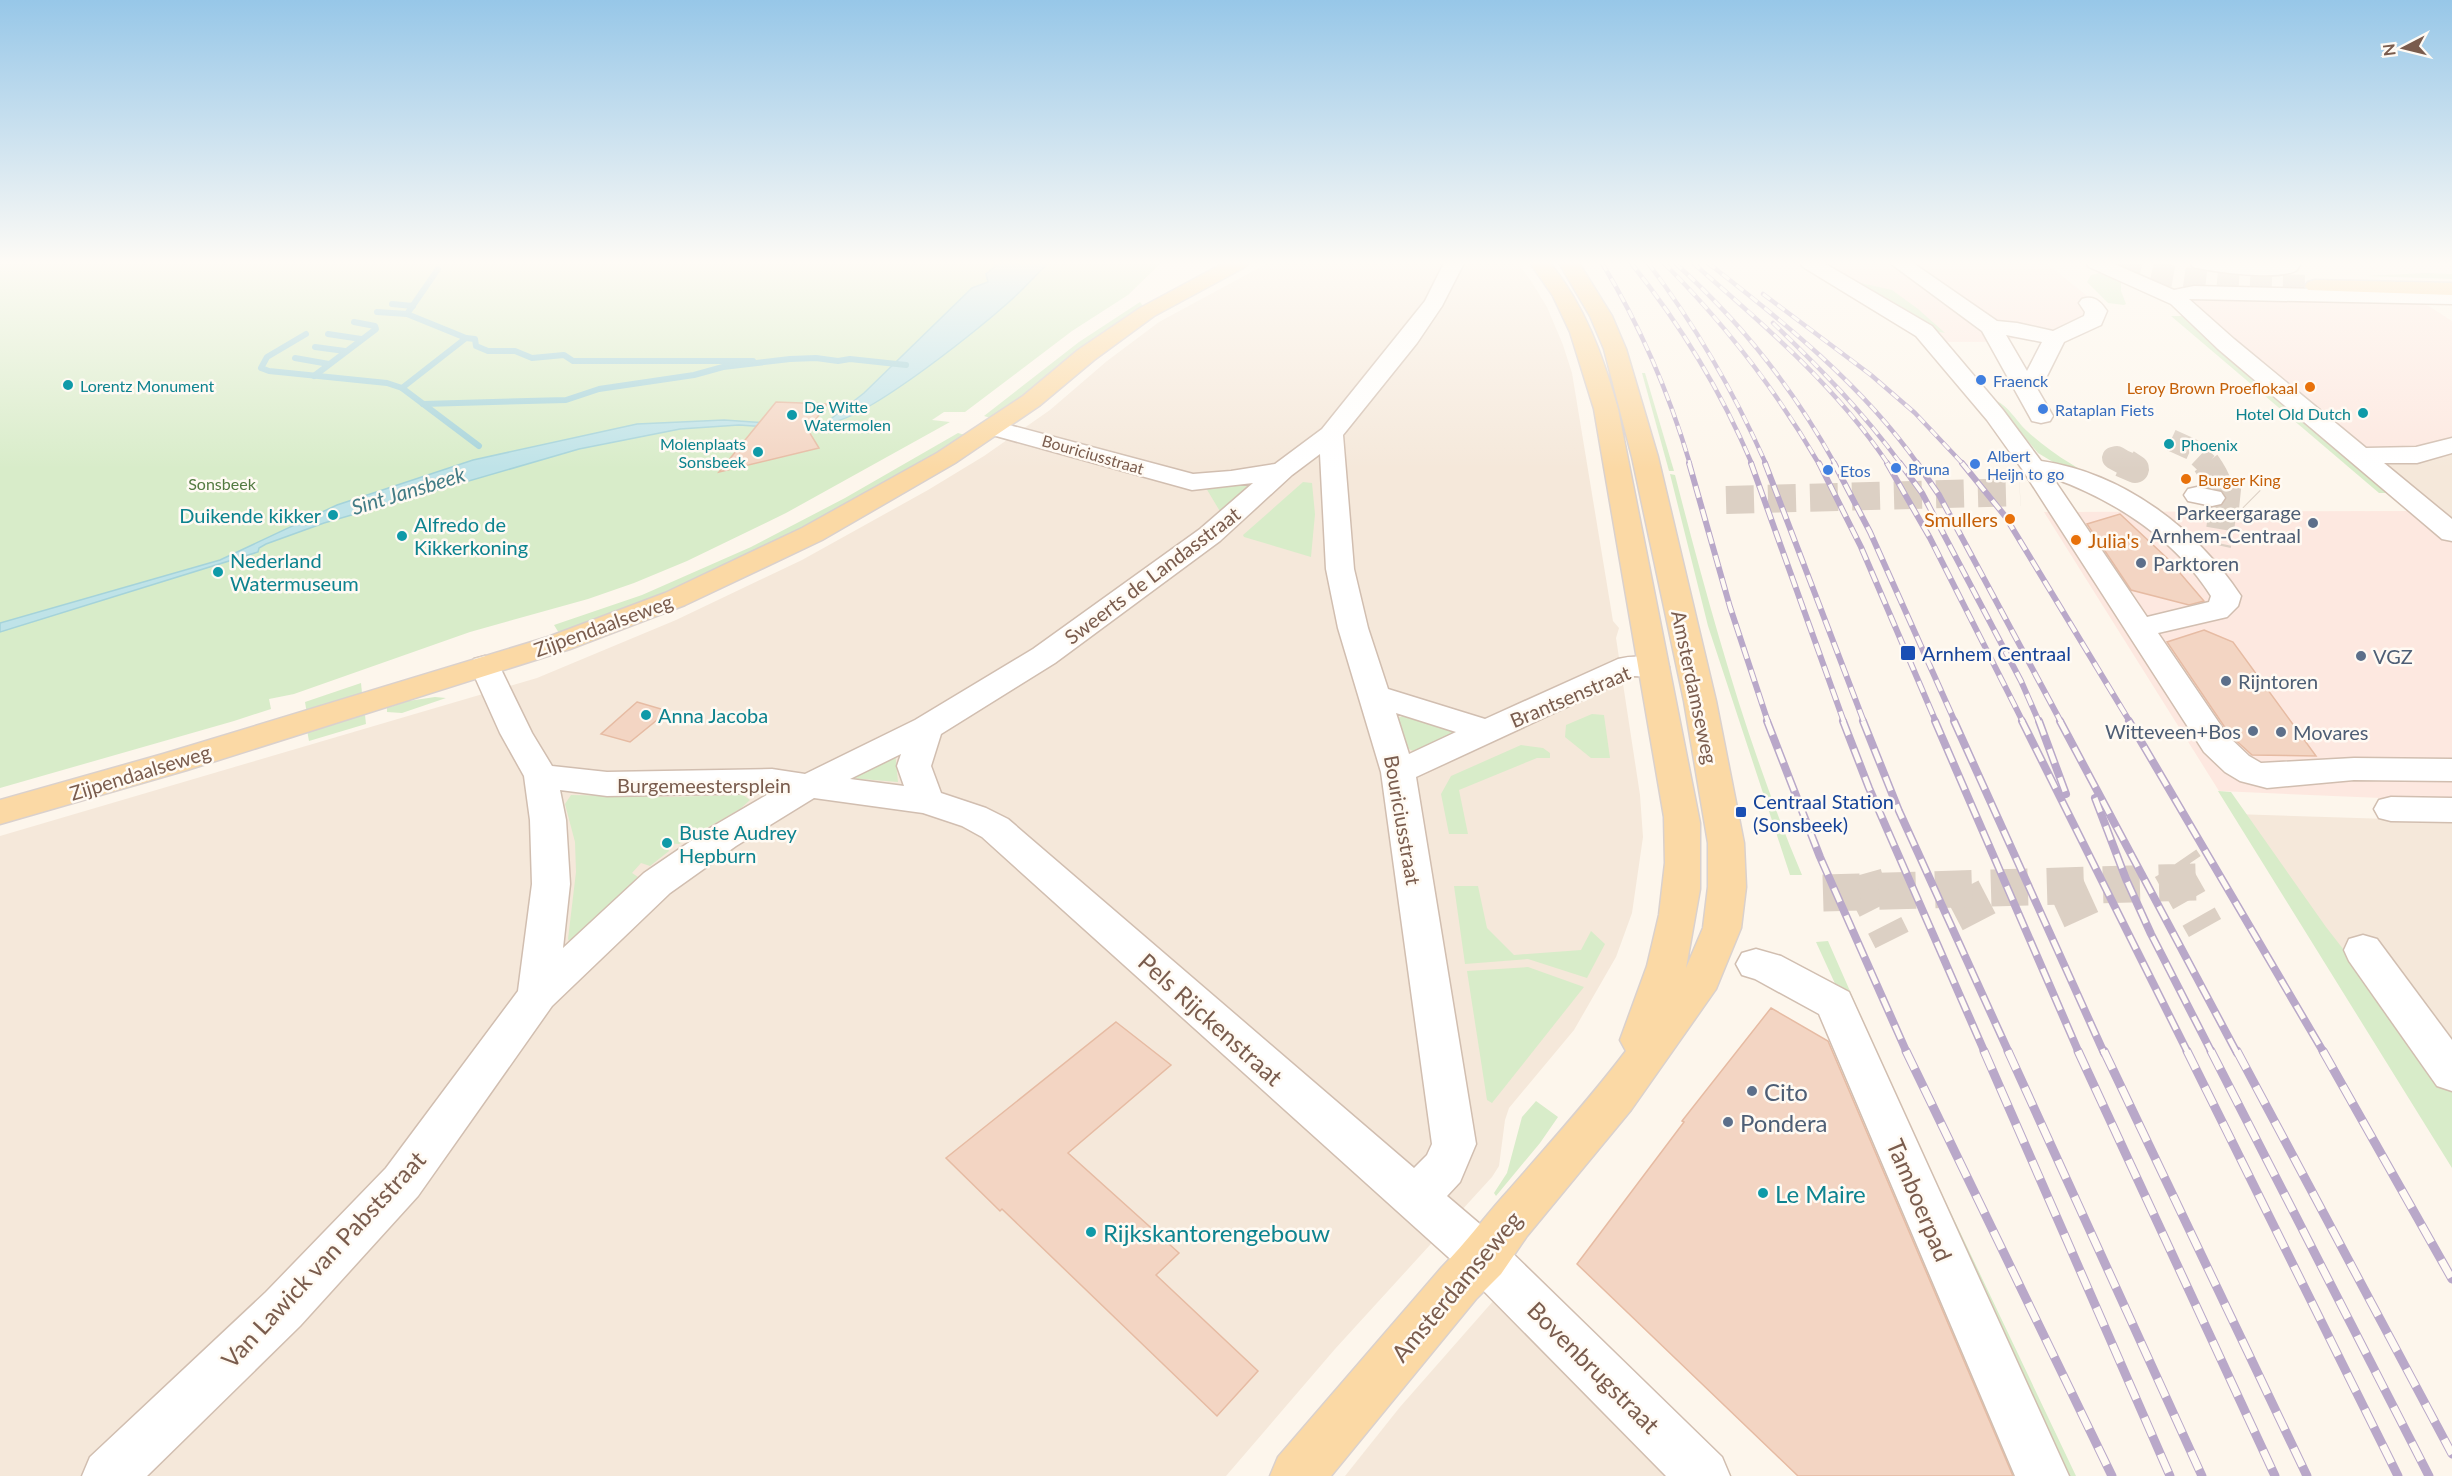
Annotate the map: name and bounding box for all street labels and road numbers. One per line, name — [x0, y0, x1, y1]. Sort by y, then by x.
street label: Bouriciusstraat — [1040, 430, 1146, 478]
street label: Sweerts de Landasstraat — [1060, 501, 1244, 649]
street label: Zijpendaalseweg — [530, 589, 676, 661]
street label: Amsterdamseweg — [1667, 608, 1723, 766]
street label: Brantsenstraat — [1506, 660, 1634, 732]
street label: Zijpendaalseweg — [67, 739, 213, 805]
street label: Bouriciusstraat — [1380, 753, 1426, 887]
street label: Burgemeestersplein — [617, 773, 791, 797]
street label: Pels Rijckenstraat — [1133, 947, 1289, 1092]
street label: Tamboerpad — [1881, 1134, 1959, 1266]
street label: Van Lawick van Pabststraat — [215, 1144, 431, 1373]
street label: Amsterdamseweg — [1385, 1205, 1527, 1367]
street label: Bovenbrugstraat — [1522, 1295, 1666, 1439]

